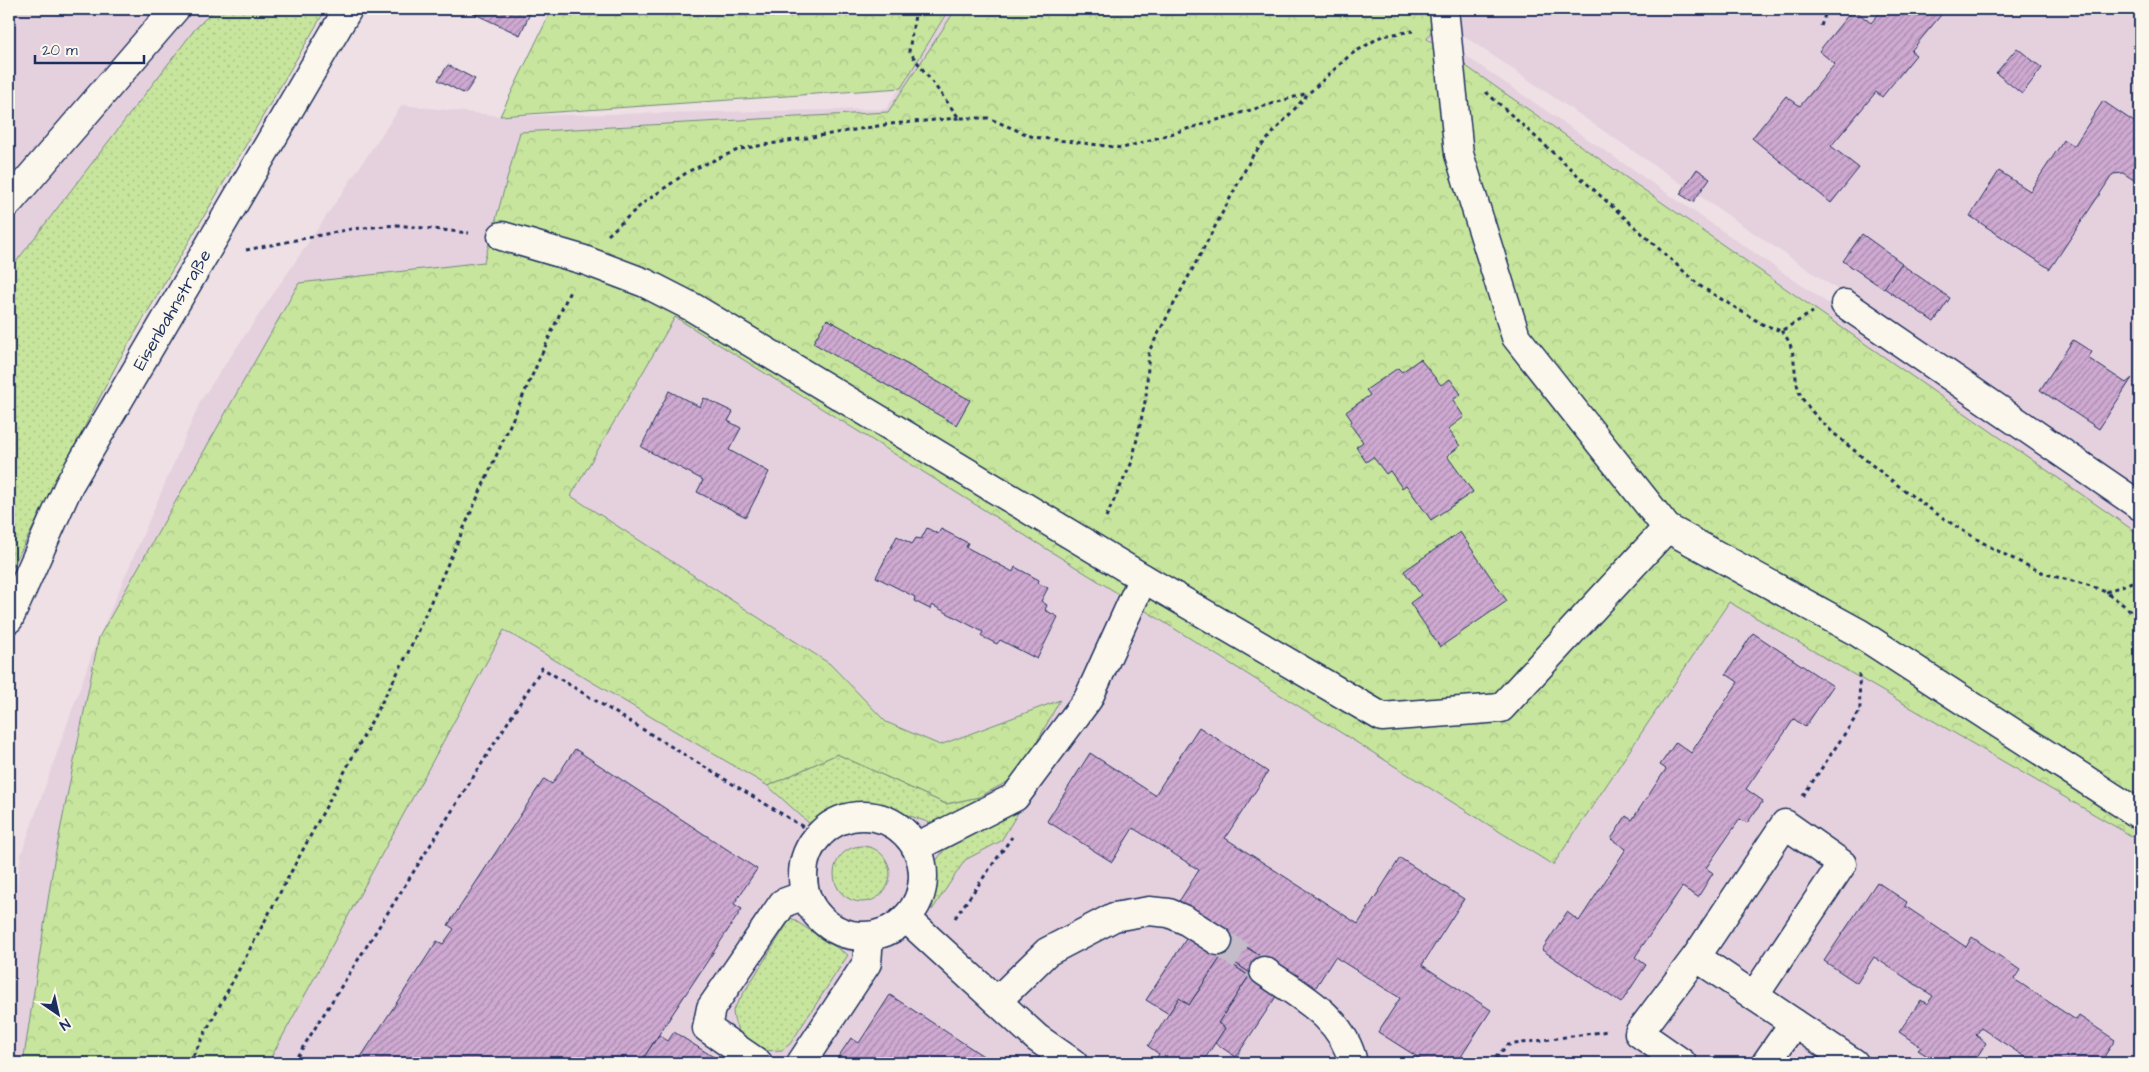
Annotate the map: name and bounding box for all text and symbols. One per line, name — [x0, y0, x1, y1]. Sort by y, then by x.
scale bar — [35, 32, 144, 64]
text: 20 m — [42, 40, 78, 61]
street label: Eisenbahnstraße — [126, 244, 217, 375]
north arrow — [32, 990, 82, 1040]
text: N — [55, 1013, 74, 1035]

